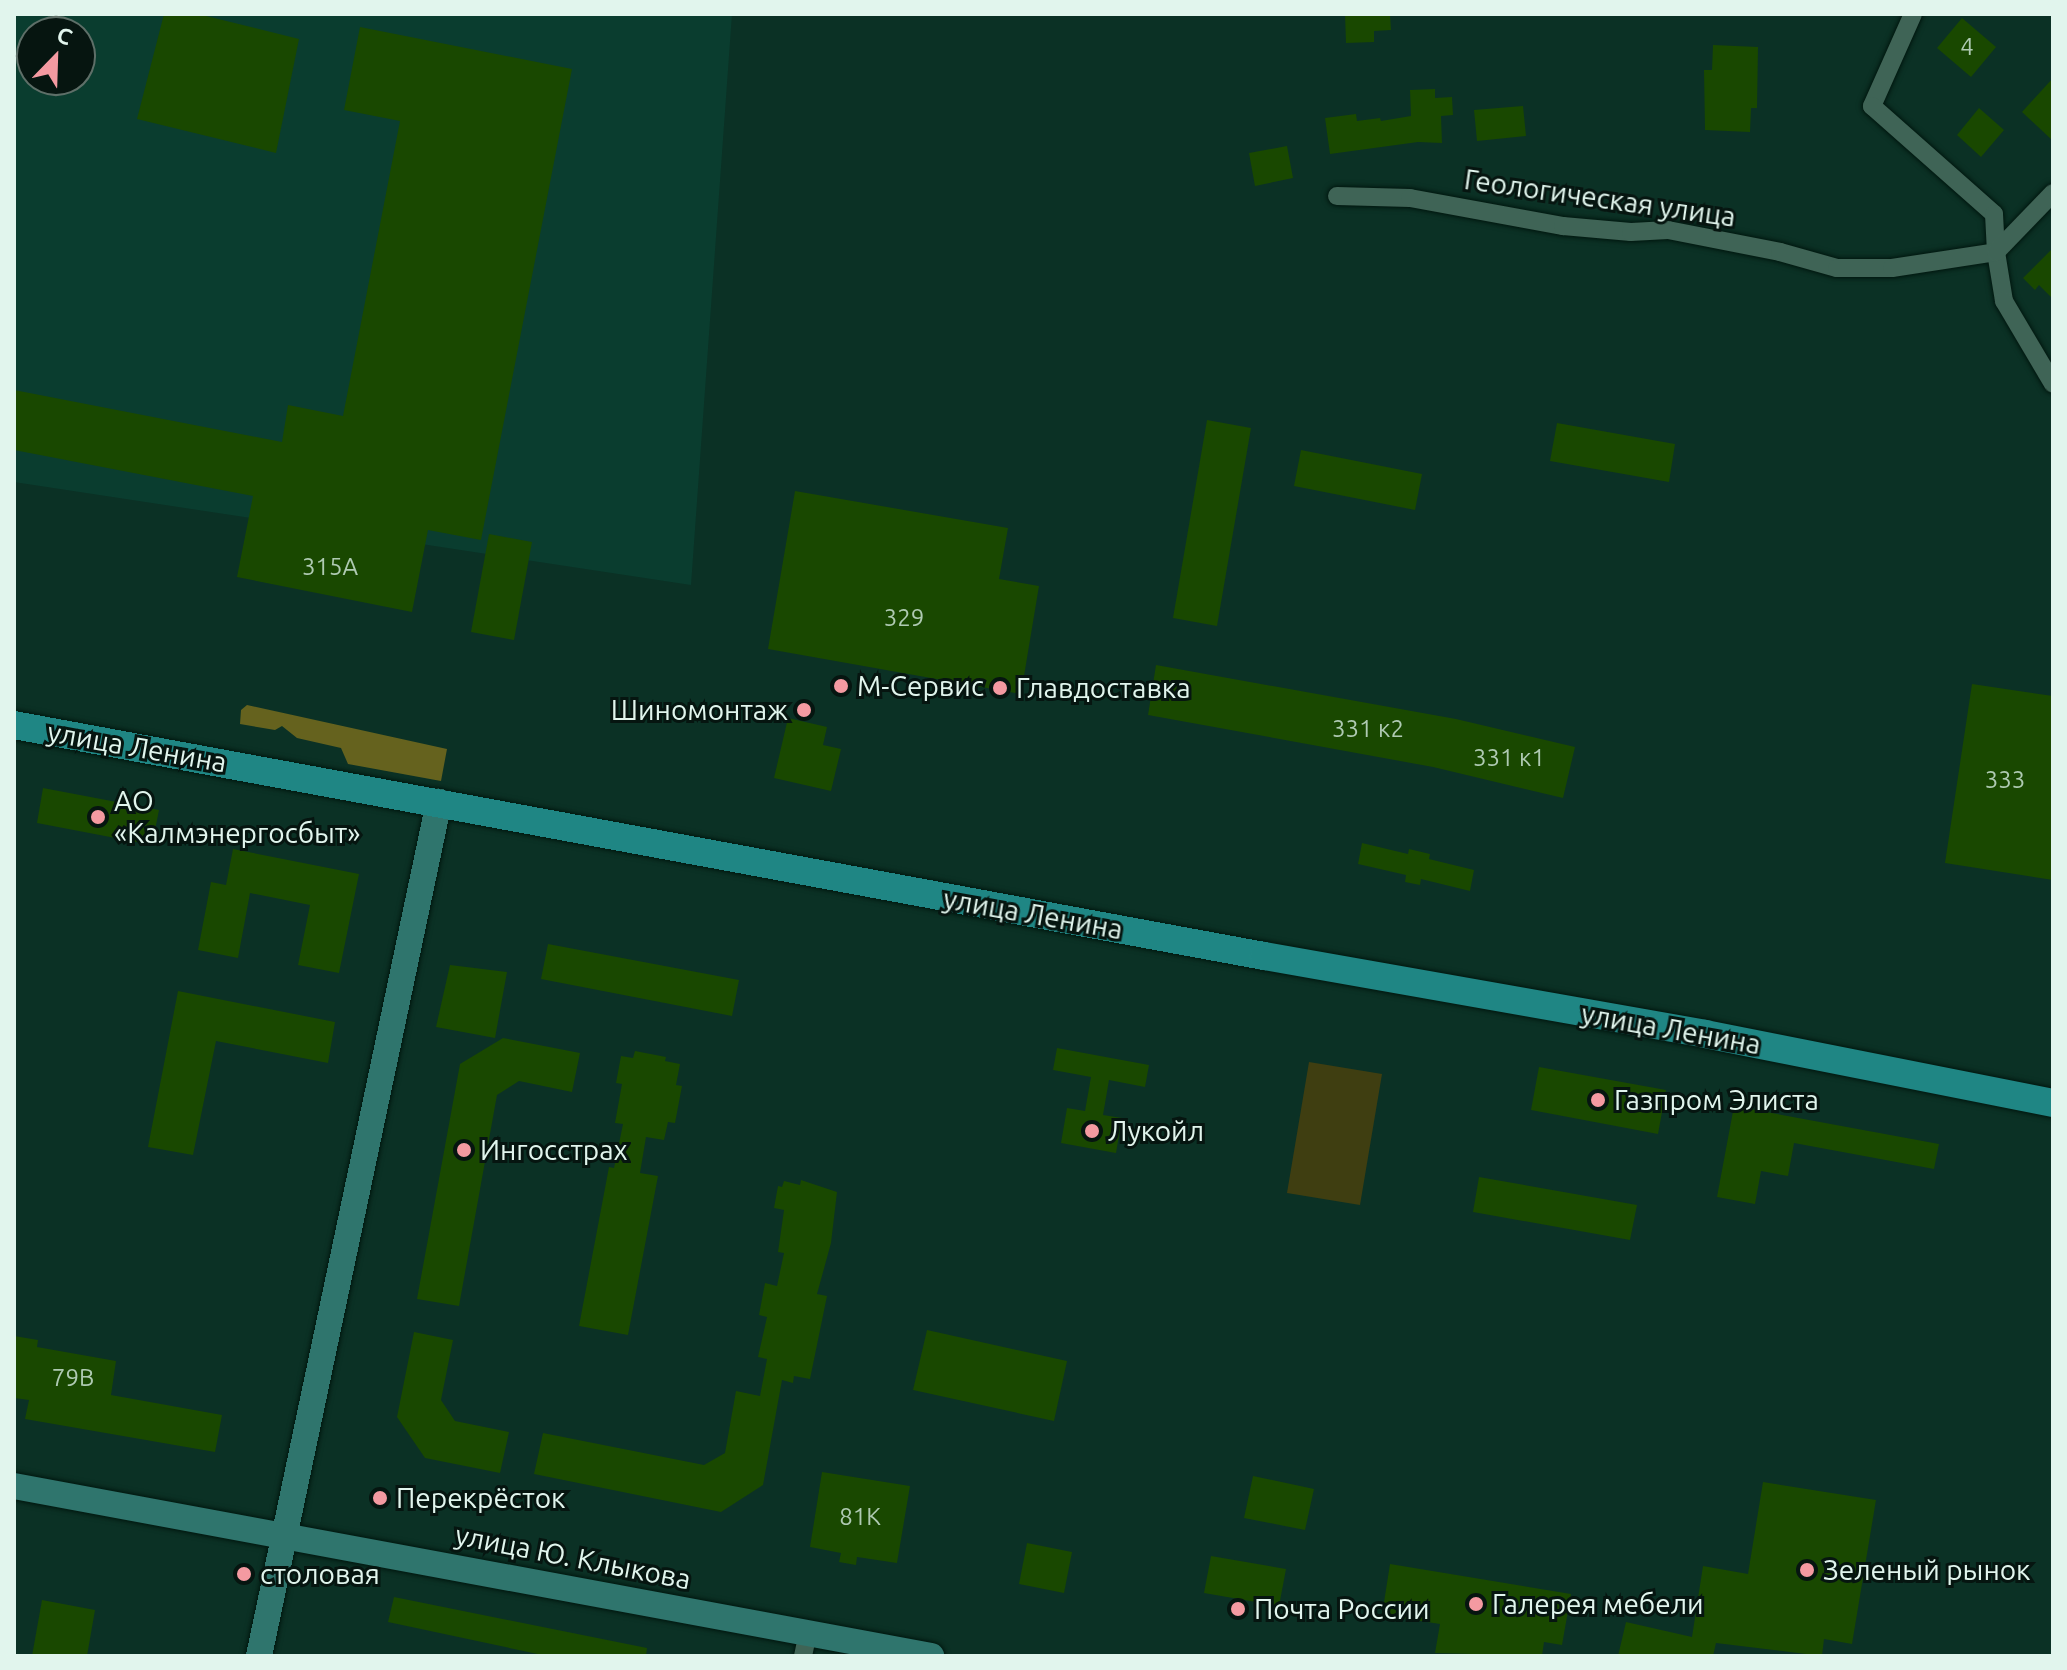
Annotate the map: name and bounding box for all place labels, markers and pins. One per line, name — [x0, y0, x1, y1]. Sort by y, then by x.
place label: М-Сервис — [857, 669, 984, 703]
place label: Главдоставка — [1016, 671, 1191, 705]
marker: М-Сервис — [832, 677, 850, 695]
marker: Главдоставка — [991, 679, 1009, 697]
place label: Шиномонтаж — [611, 693, 788, 727]
marker: Шиномонтаж — [795, 701, 813, 719]
place label: АО «Калмэнергосбыт» — [114, 784, 360, 850]
marker: АО «Калмэнергосбыт» — [89, 808, 107, 826]
place label: Газпром Элиста — [1614, 1083, 1819, 1117]
marker: Газпром Элиста — [1589, 1091, 1607, 1109]
place label: Лукойл — [1108, 1114, 1204, 1148]
marker: Лукойл — [1083, 1122, 1101, 1140]
place label: Ингосстрах — [480, 1133, 628, 1167]
marker: Ингосстрах — [455, 1141, 473, 1159]
place label: Перекрёсток — [396, 1481, 565, 1515]
marker: Перекрёсток — [371, 1489, 389, 1507]
place label: Зеленый рынок — [1823, 1553, 2031, 1587]
place label: столовая — [260, 1557, 380, 1591]
marker: Зеленый рынок — [1798, 1561, 1816, 1579]
marker: столовая — [235, 1565, 253, 1583]
place label: Галерея мебели — [1492, 1587, 1704, 1621]
place label: Почта России — [1254, 1592, 1430, 1626]
marker: Галерея мебели — [1467, 1595, 1485, 1613]
marker: Почта России — [1229, 1600, 1247, 1618]

